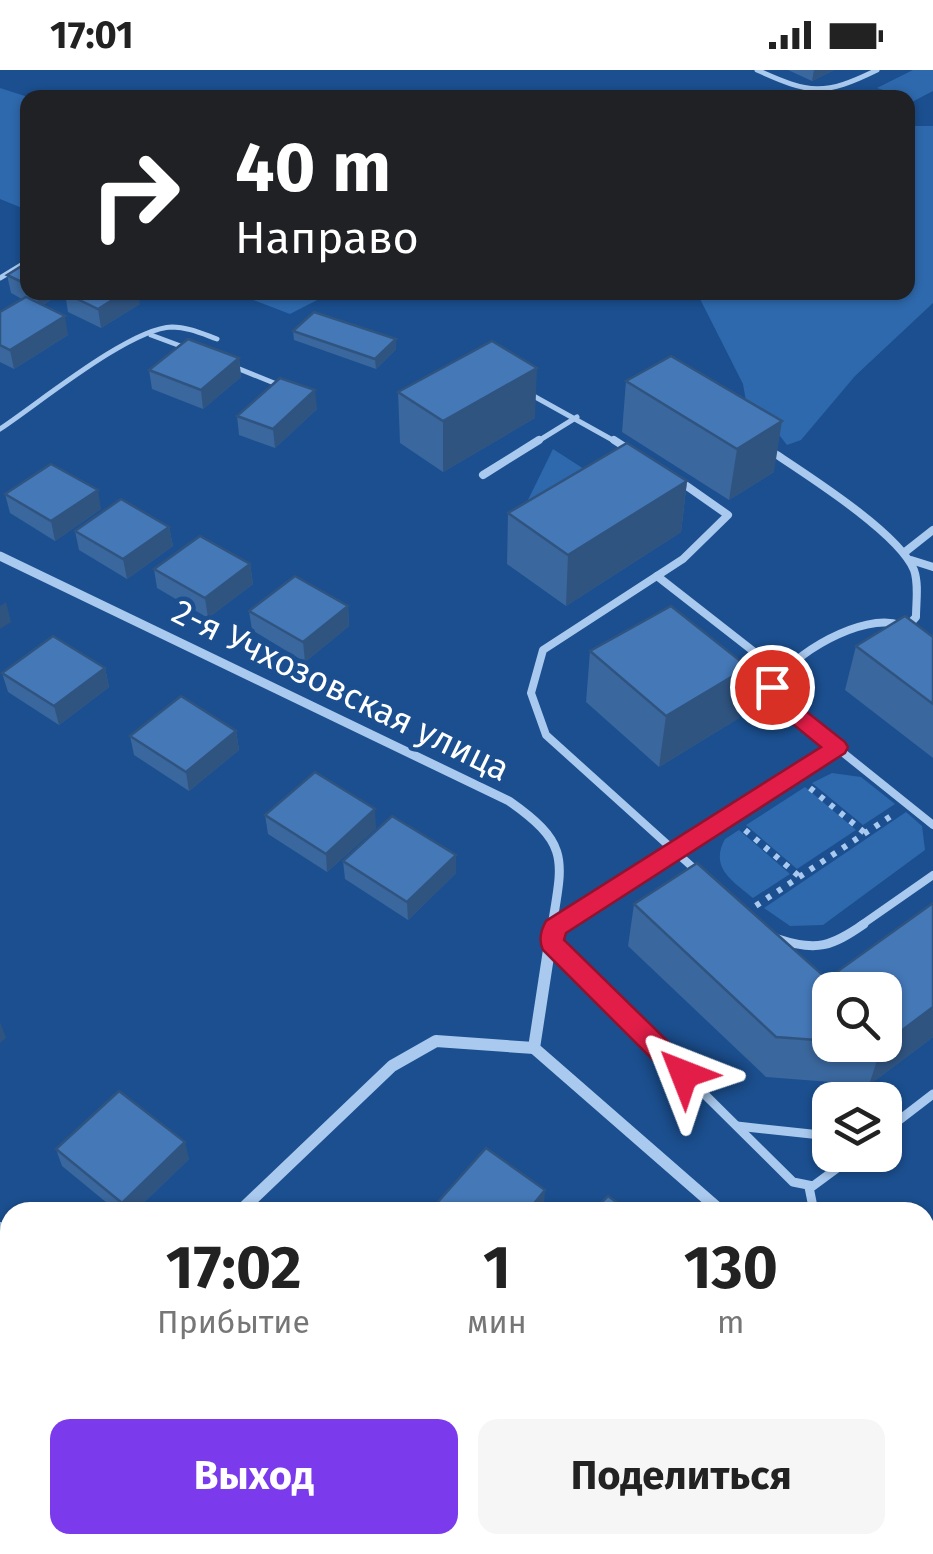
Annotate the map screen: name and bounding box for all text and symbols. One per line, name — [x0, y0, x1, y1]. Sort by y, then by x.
text: 17:01 — [50, 12, 134, 58]
text: 40 m — [235, 126, 391, 210]
icon: right — [70, 130, 200, 260]
text: Направо — [235, 211, 419, 265]
street label: 2-я Учхозовская улица — [166, 590, 516, 790]
pin — [730, 645, 815, 730]
icon: arrive — [745, 660, 800, 715]
map controls — [812, 972, 902, 1172]
button: search — [812, 972, 902, 1062]
position arrow — [632, 1022, 736, 1126]
button: layers — [812, 1082, 902, 1172]
text: 17:02 — [166, 1232, 301, 1304]
text: 1 — [483, 1232, 511, 1304]
text: 130 — [684, 1232, 778, 1304]
text: Прибытие — [157, 1303, 310, 1341]
text: мин — [467, 1303, 527, 1341]
text: m — [717, 1303, 745, 1341]
button: Выход — [50, 1419, 458, 1534]
button: Поделиться — [478, 1419, 885, 1534]

